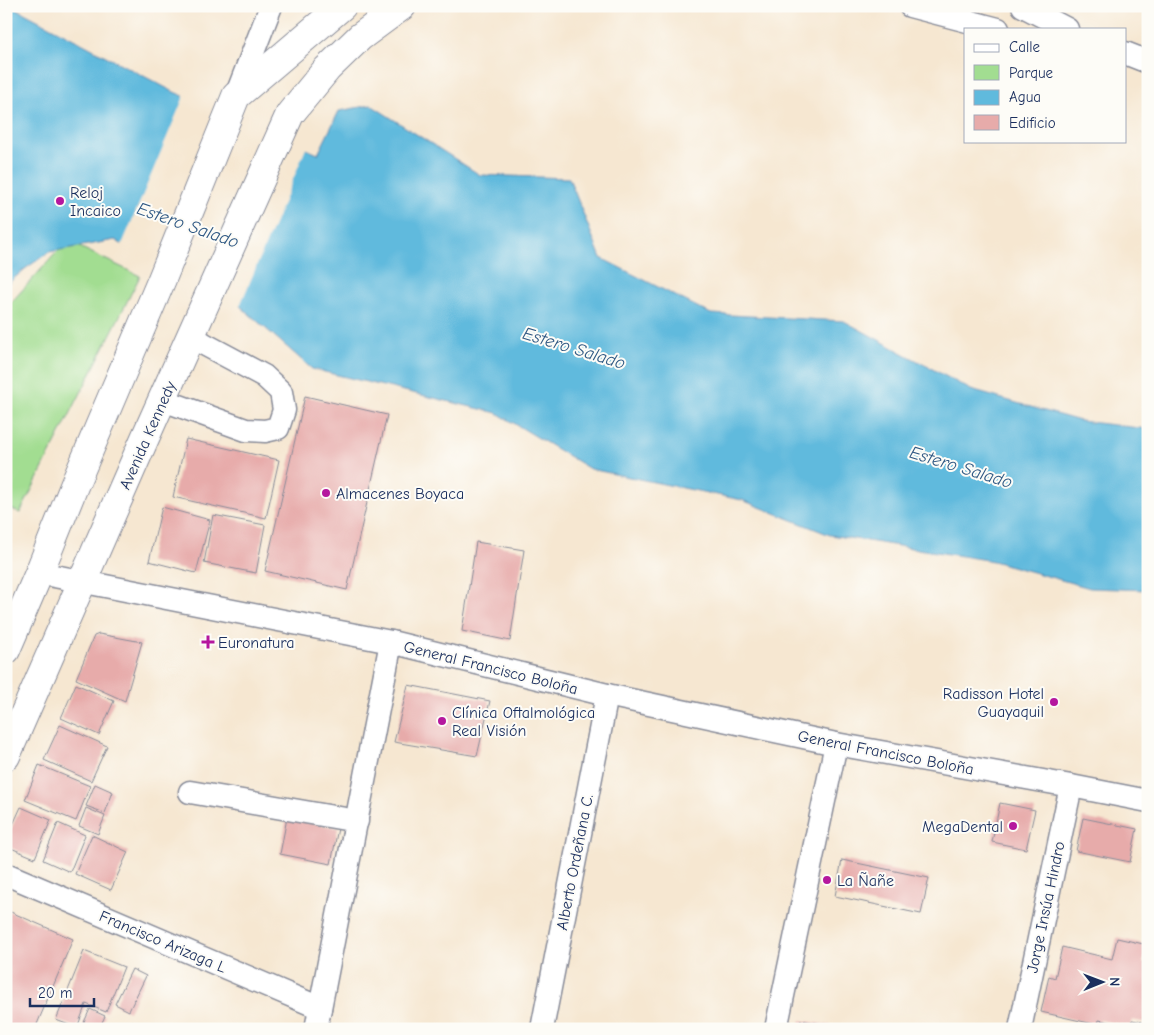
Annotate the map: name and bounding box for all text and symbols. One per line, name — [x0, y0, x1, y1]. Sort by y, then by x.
legend — [964, 28, 1126, 142]
text: Calle — [1009, 38, 1041, 56]
text: Parque — [1009, 64, 1054, 82]
text: Agua — [1009, 88, 1041, 106]
text: Edificio — [1009, 114, 1056, 132]
place label: Reloj Incaico — [70, 184, 121, 220]
marker: Reloj Incaico — [54, 195, 66, 207]
water label: Estero Salado — [134, 198, 242, 253]
water label: Estero Salado — [520, 323, 628, 374]
street label: Avenida Kennedy — [116, 378, 180, 492]
water label: Estero Salado — [907, 442, 1015, 493]
place label: Almacenes Boyaca — [336, 485, 464, 503]
marker: Almacenes Boyaca — [320, 487, 332, 499]
place label: Euronatura — [218, 634, 295, 652]
marker: Euronatura — [202, 636, 214, 648]
street label: General Francisco Boloña — [402, 638, 580, 698]
place label: Radisson Hotel Guayaquil — [943, 685, 1044, 721]
marker: Radisson Hotel Guayaquil — [1048, 696, 1060, 708]
place label: Clínica Oftalmológica Real Visión — [452, 704, 595, 740]
marker: Clínica Oftalmológica Real Visión — [436, 715, 448, 727]
street label: General Francisco Boloña — [796, 727, 975, 779]
street label: Alberto Ordeñana C. — [553, 793, 597, 932]
place label: MegaDental — [922, 818, 1003, 836]
marker: MegaDental — [1007, 820, 1019, 832]
street label: Jorge Insúa Hindro — [1023, 840, 1069, 975]
place label: La Ñañe — [837, 872, 894, 890]
marker: La Ñañe — [821, 874, 833, 886]
street label: Francisco Arizaga L — [96, 907, 229, 977]
north arrow — [1076, 958, 1126, 1008]
scale bar — [30, 975, 94, 1007]
text: N — [1106, 977, 1123, 986]
text: 20 m — [38, 984, 72, 1002]

